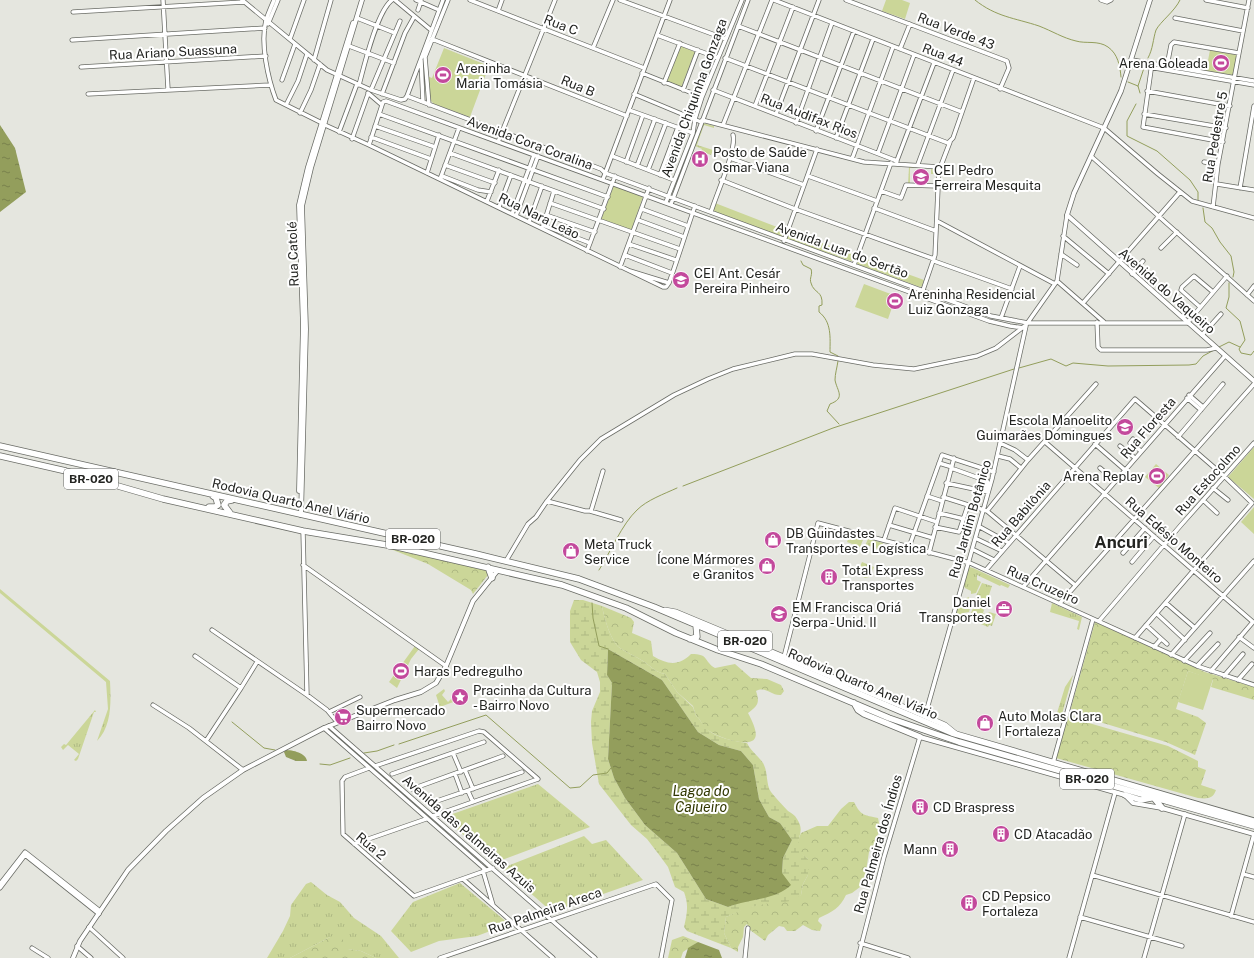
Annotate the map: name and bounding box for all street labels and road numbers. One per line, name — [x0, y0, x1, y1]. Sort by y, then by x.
street label: Rua Verde 43 — [915, 9, 997, 53]
street label: Rua C — [542, 12, 580, 38]
street label: Avenida Chiquinha Gonzaga — [658, 17, 730, 179]
street label: Rua 44 — [920, 40, 966, 70]
street label: Rua Ariano Suassuna — [109, 41, 237, 63]
street label: Rua B — [559, 72, 597, 100]
street label: Rua Pedestre 5 — [1200, 90, 1230, 184]
street label: Rua Audifax Rios — [758, 91, 860, 141]
street label: Avenida Cora Coralina — [465, 113, 595, 173]
street label: Rua Nara Leão — [496, 190, 582, 242]
street label: Avenida Luar do Sertão — [774, 219, 910, 281]
street label: Rua Catolé — [284, 221, 302, 287]
street label: Avenida do Vaqueiro — [1116, 245, 1218, 337]
street label: Rua Floresta — [1117, 394, 1179, 462]
street label: Rua Estocolmo — [1172, 442, 1244, 518]
street label: Rua Jardim Botânico — [946, 458, 994, 580]
road number: BR-020 — [64, 469, 118, 489]
street label: Rodovia Quarto Anel Viário — [211, 476, 371, 526]
street label: Rua Babilônia — [988, 478, 1054, 550]
street label: Rua Edésio Monteiro — [1122, 494, 1226, 586]
road number: BR-020 — [386, 529, 440, 549]
street label: Rua Cruzeiro — [1005, 562, 1081, 608]
road number: BR-020 — [718, 631, 772, 651]
street label: Rodovia Quarto Anel Viário — [786, 646, 940, 722]
road number: BR-020 — [1060, 769, 1114, 789]
street label: Avenida das Palmeiras Azuis — [399, 772, 539, 896]
street label: Rua Palmeira dos Índios — [850, 773, 905, 915]
street label: Rua 2 — [353, 829, 389, 863]
street label: Rua Palmeira Areca — [486, 885, 604, 937]

